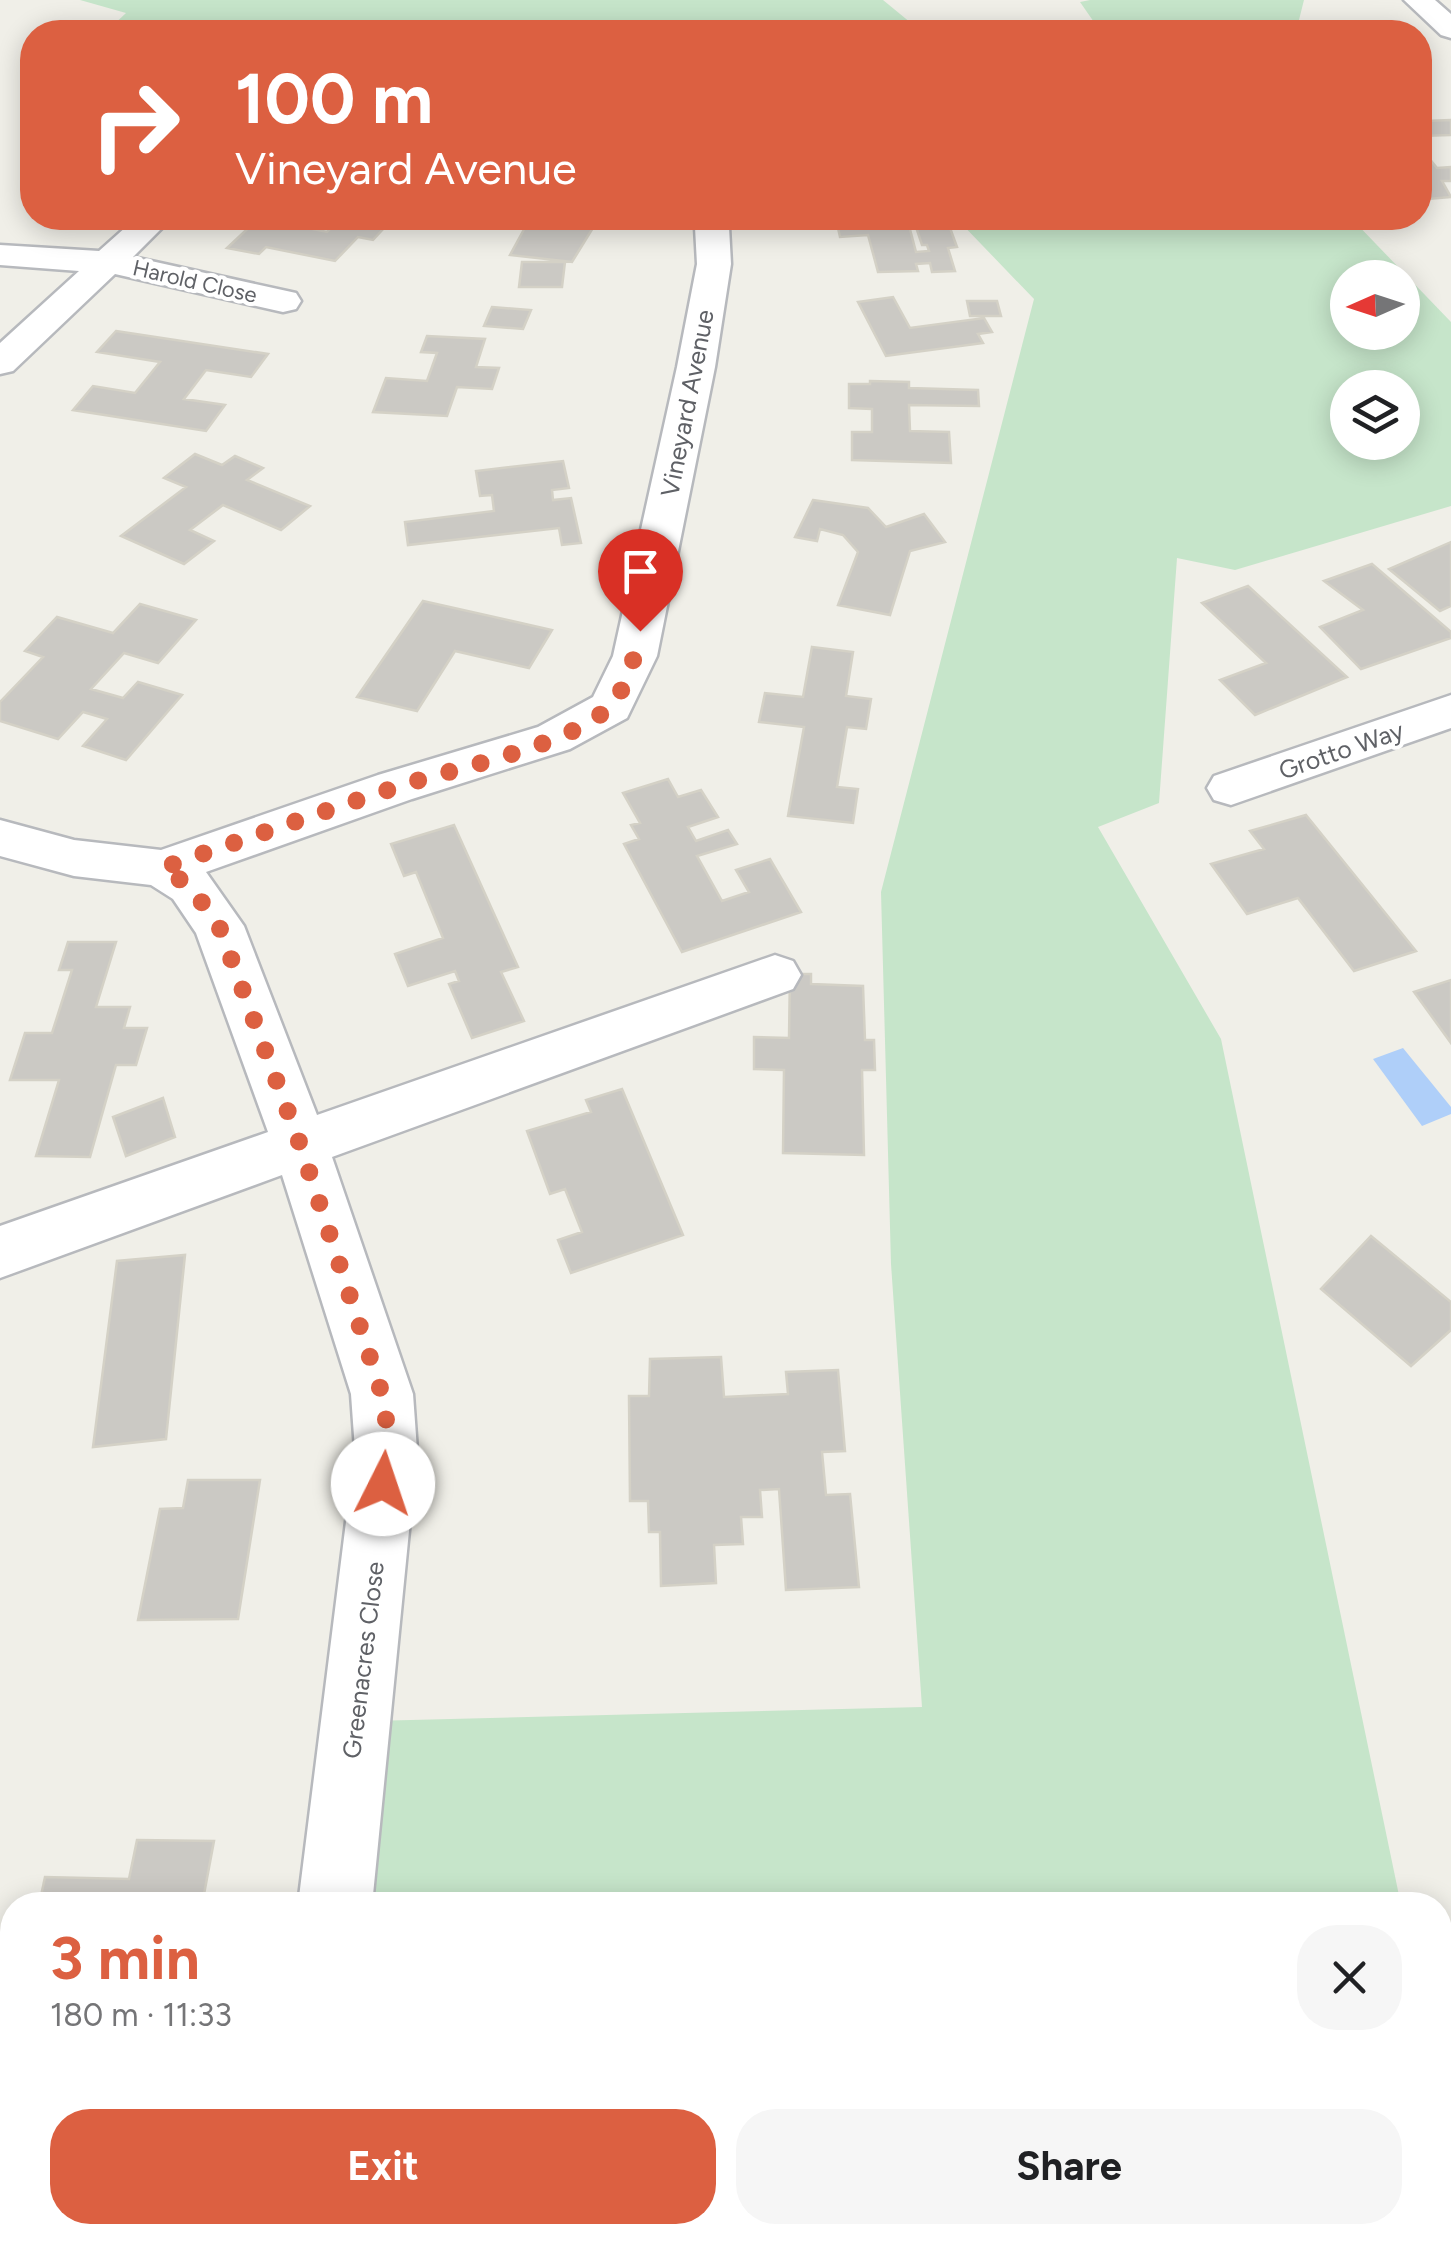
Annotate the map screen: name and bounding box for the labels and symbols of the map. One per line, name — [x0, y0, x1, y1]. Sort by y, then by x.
street label: Harold Close — [130, 254, 260, 309]
north arrow — [1330, 260, 1420, 350]
street label: Vineyard Avenue — [654, 307, 720, 499]
pin — [598, 529, 683, 632]
street label: Grotto Way — [1275, 715, 1407, 785]
position arrow — [331, 1432, 435, 1536]
street label: Greenacres Close — [336, 1560, 390, 1760]

